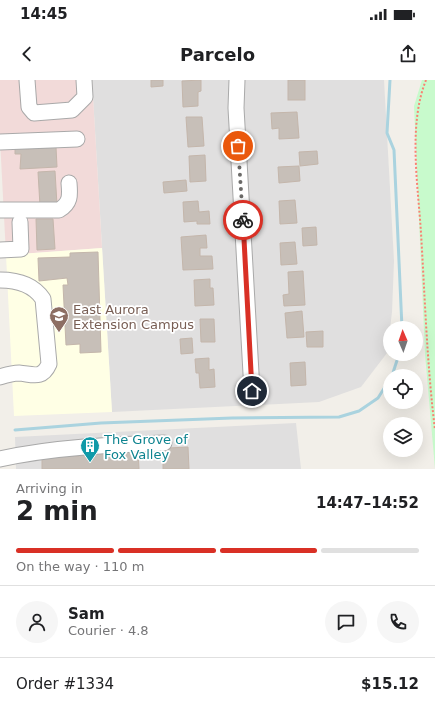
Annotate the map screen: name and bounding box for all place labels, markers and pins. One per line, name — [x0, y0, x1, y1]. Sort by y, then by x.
pin — [221, 129, 255, 163]
place label: East Aurora Extension Campus — [73, 302, 194, 332]
school or university icon: East Aurora Extension Campus — [48, 305, 70, 333]
pin — [235, 374, 269, 408]
place label: The Grove of Fox Valley — [103, 432, 188, 462]
building icon: The Grove of Fox Valley — [79, 435, 101, 463]

